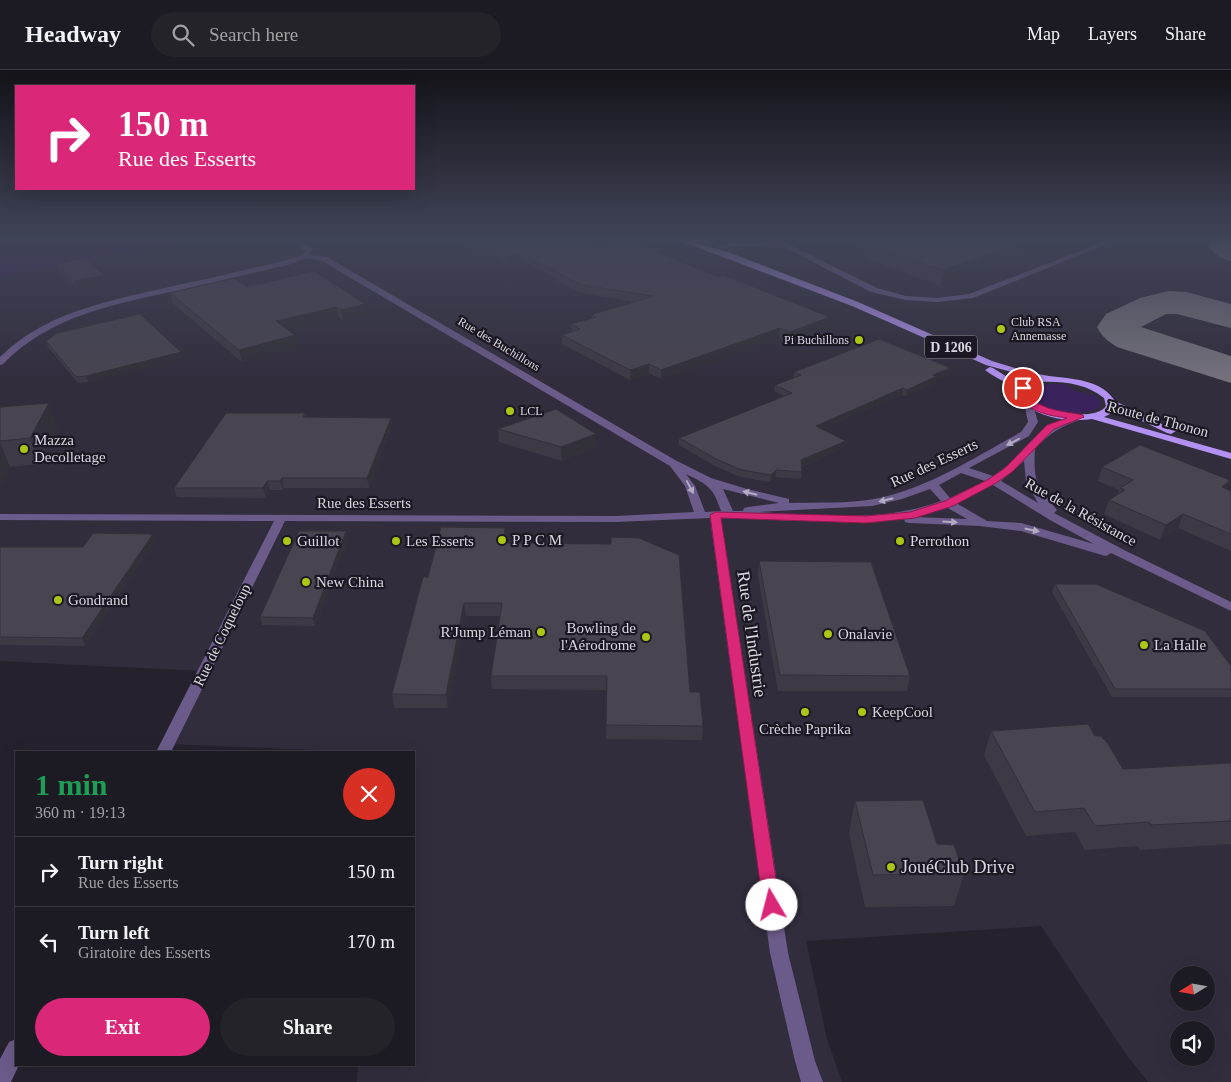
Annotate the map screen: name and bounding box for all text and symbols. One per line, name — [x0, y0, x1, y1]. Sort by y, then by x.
search box — [151, 12, 501, 57]
text: Headway — [25, 21, 121, 47]
icon: search — [169, 21, 197, 49]
text: Search here — [209, 24, 298, 45]
text: Map — [1027, 24, 1060, 44]
text: Layers — [1088, 24, 1137, 44]
text: Share — [1165, 24, 1206, 44]
icon: right — [35, 105, 100, 170]
text: 150 m — [118, 105, 208, 144]
text: Rue des Esserts — [118, 146, 256, 171]
street label: Rue des Buchillons — [455, 314, 543, 374]
place label: Club RSA Annemasse — [1011, 315, 1066, 343]
marker: Club RSA Annemasse — [995, 323, 1007, 335]
place label: Pi Buchillons — [784, 333, 849, 347]
marker: Pi Buchillons — [853, 334, 865, 346]
road number: D 1206 — [925, 336, 977, 358]
pin — [1002, 367, 1044, 409]
icon: arrive — [1009, 374, 1037, 402]
street label: Route de Thonon — [1106, 398, 1211, 440]
place label: LCL — [520, 404, 543, 418]
marker: LCL — [504, 405, 516, 417]
place label: Mazza Decolletage — [34, 432, 106, 465]
street label: Rue des Esserts — [888, 436, 980, 490]
one-way arrow — [1005, 438, 1020, 446]
marker: Mazza Decolletage — [18, 443, 30, 455]
street label: Rue de la Résistance — [1023, 475, 1140, 549]
one-way arrow — [686, 479, 694, 494]
one-way arrow — [743, 489, 758, 497]
street label: Rue des Esserts — [317, 495, 411, 511]
one-way arrow — [879, 496, 894, 504]
one-way arrow — [942, 519, 958, 527]
one-way arrow — [1025, 526, 1040, 534]
place label: P P C M — [512, 532, 562, 548]
place label: Guillot — [297, 533, 340, 549]
place label: Les Esserts — [406, 533, 474, 549]
place label: Perrothon — [910, 533, 970, 549]
marker: P P C M — [496, 534, 508, 546]
marker: Guillot — [281, 535, 293, 547]
marker: Les Esserts — [390, 535, 402, 547]
marker: Perrothon — [894, 535, 906, 547]
street label: Rue de l'Industrie — [733, 570, 771, 698]
place label: New China — [316, 574, 384, 590]
marker: New China — [300, 576, 312, 588]
street label: Rue de Coqueloup — [190, 581, 254, 689]
place label: Gondrand — [68, 592, 128, 608]
marker: Gondrand — [52, 594, 64, 606]
place label: Bowling de l'Aérodrome — [561, 620, 636, 653]
place label: R'Jump Léman — [440, 624, 531, 640]
marker: R'Jump Léman — [535, 626, 547, 638]
place label: Onalavie — [838, 626, 892, 642]
marker: Onalavie — [822, 628, 834, 640]
marker: Bowling de l'Aérodrome — [640, 631, 652, 643]
place label: La Halle — [1154, 637, 1206, 653]
marker: La Halle — [1138, 639, 1150, 651]
place label: KeepCool — [872, 704, 933, 720]
marker: Crèche Paprika — [799, 706, 811, 718]
marker: KeepCool — [856, 706, 868, 718]
place label: Crèche Paprika — [759, 721, 851, 737]
text: 1 min — [35, 768, 108, 801]
button: close — [343, 768, 395, 820]
text: 360 m · 19:13 — [35, 804, 125, 821]
text: Turn right — [78, 852, 163, 873]
place label: JouéClub Drive — [901, 857, 1014, 877]
icon: right — [35, 858, 63, 886]
text: 150 m — [347, 861, 395, 882]
marker: JouéClub Drive — [885, 861, 897, 873]
text: Rue des Esserts — [78, 874, 178, 891]
position arrow — [745, 878, 797, 930]
text: Turn left — [78, 922, 150, 943]
icon: left — [35, 928, 63, 956]
text: 170 m — [347, 931, 395, 952]
text: Giratoire des Esserts — [78, 944, 210, 961]
north arrow — [1170, 966, 1215, 1011]
map controls — [1170, 966, 1215, 1066]
button: Exit — [35, 998, 210, 1056]
button: Share — [220, 998, 395, 1056]
button: sound — [1170, 1021, 1215, 1066]

